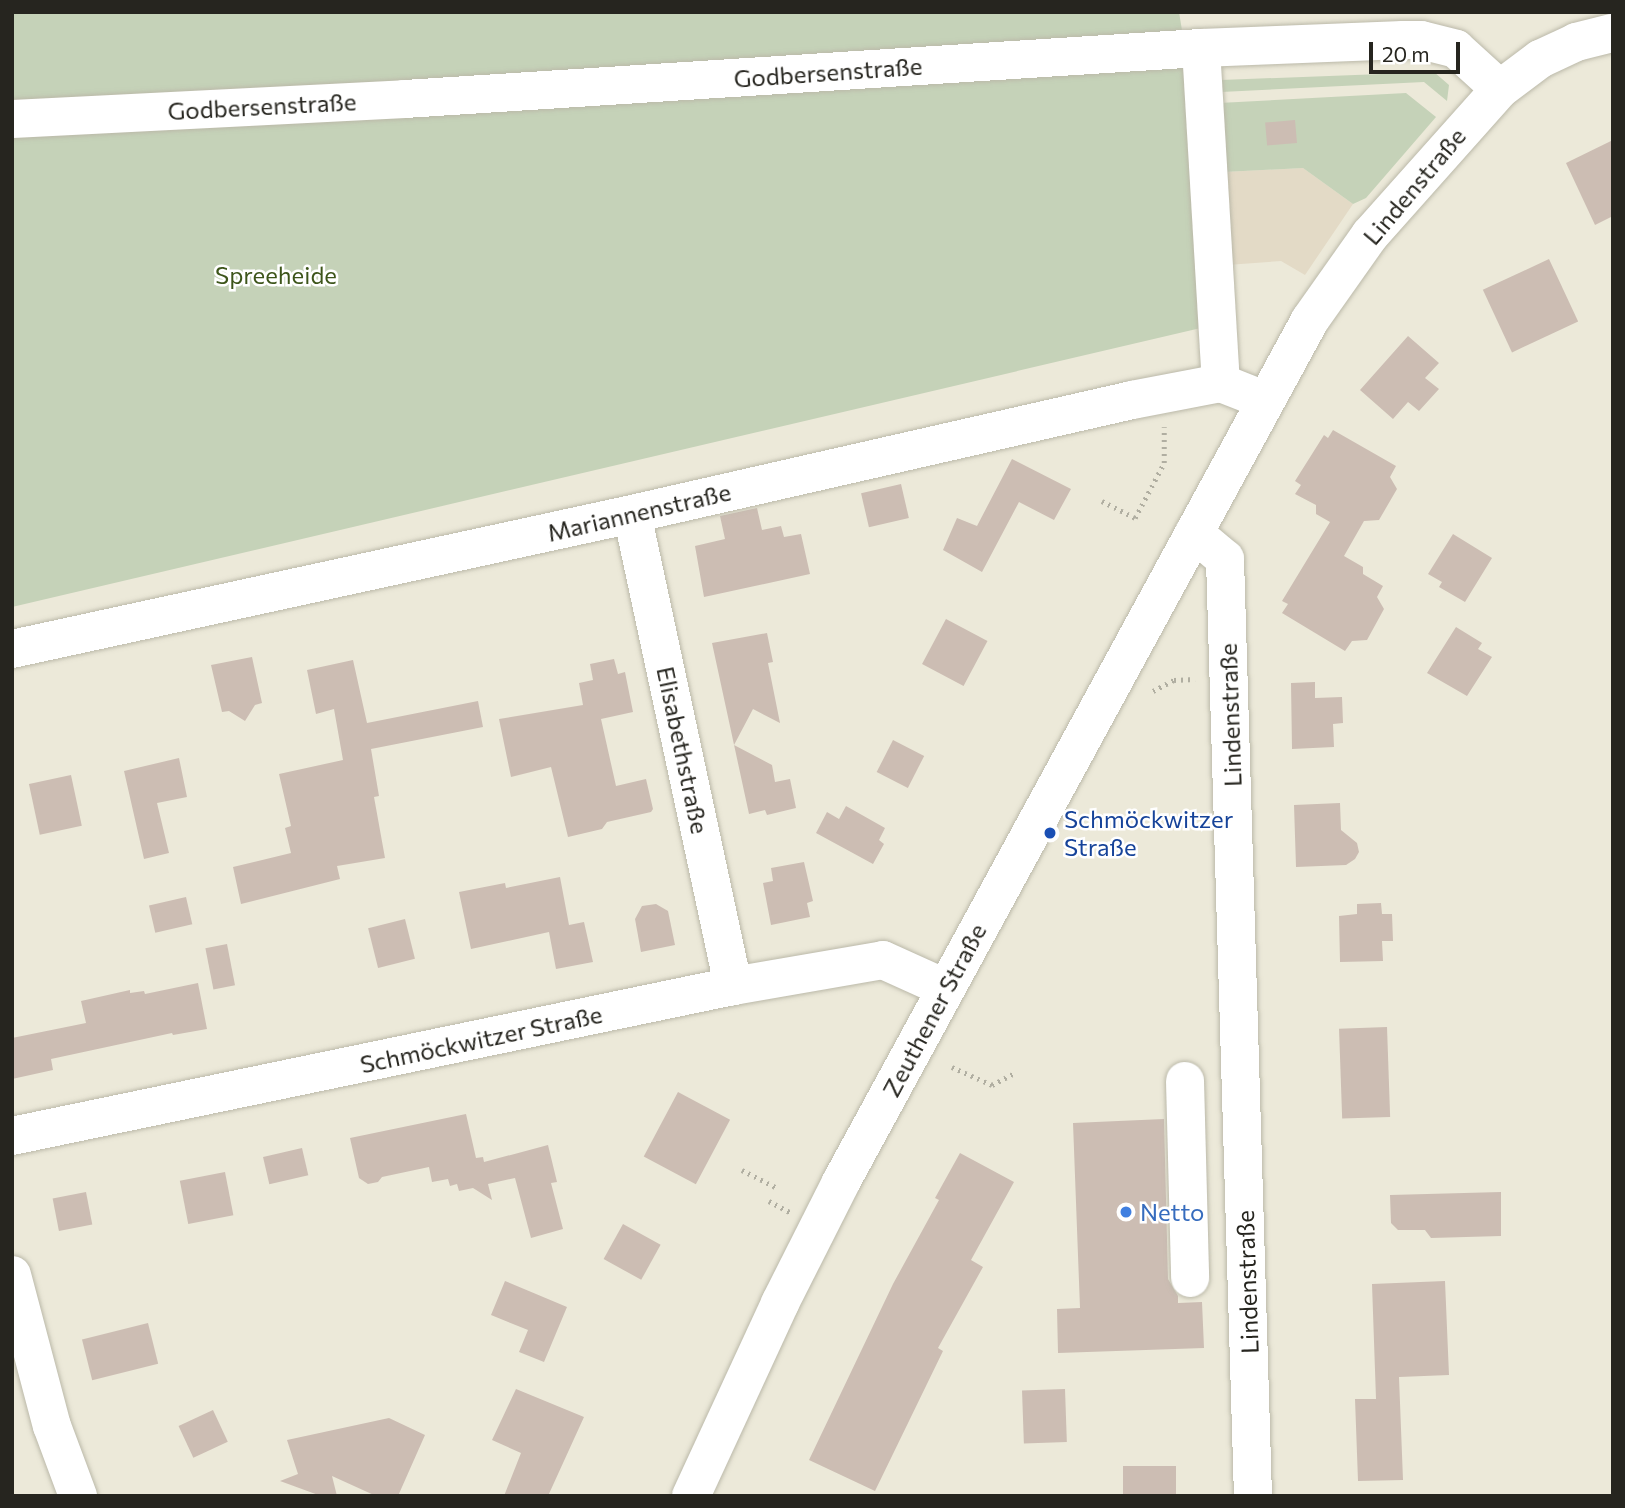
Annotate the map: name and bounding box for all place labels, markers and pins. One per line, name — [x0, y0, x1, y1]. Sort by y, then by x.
place label: Schmöckwitzer Straße — [1064, 805, 1233, 861]
marker: Schmöckwitzer Straße — [1042, 825, 1058, 841]
place label: Netto — [1140, 1198, 1204, 1226]
marker: Netto — [1118, 1204, 1134, 1220]

